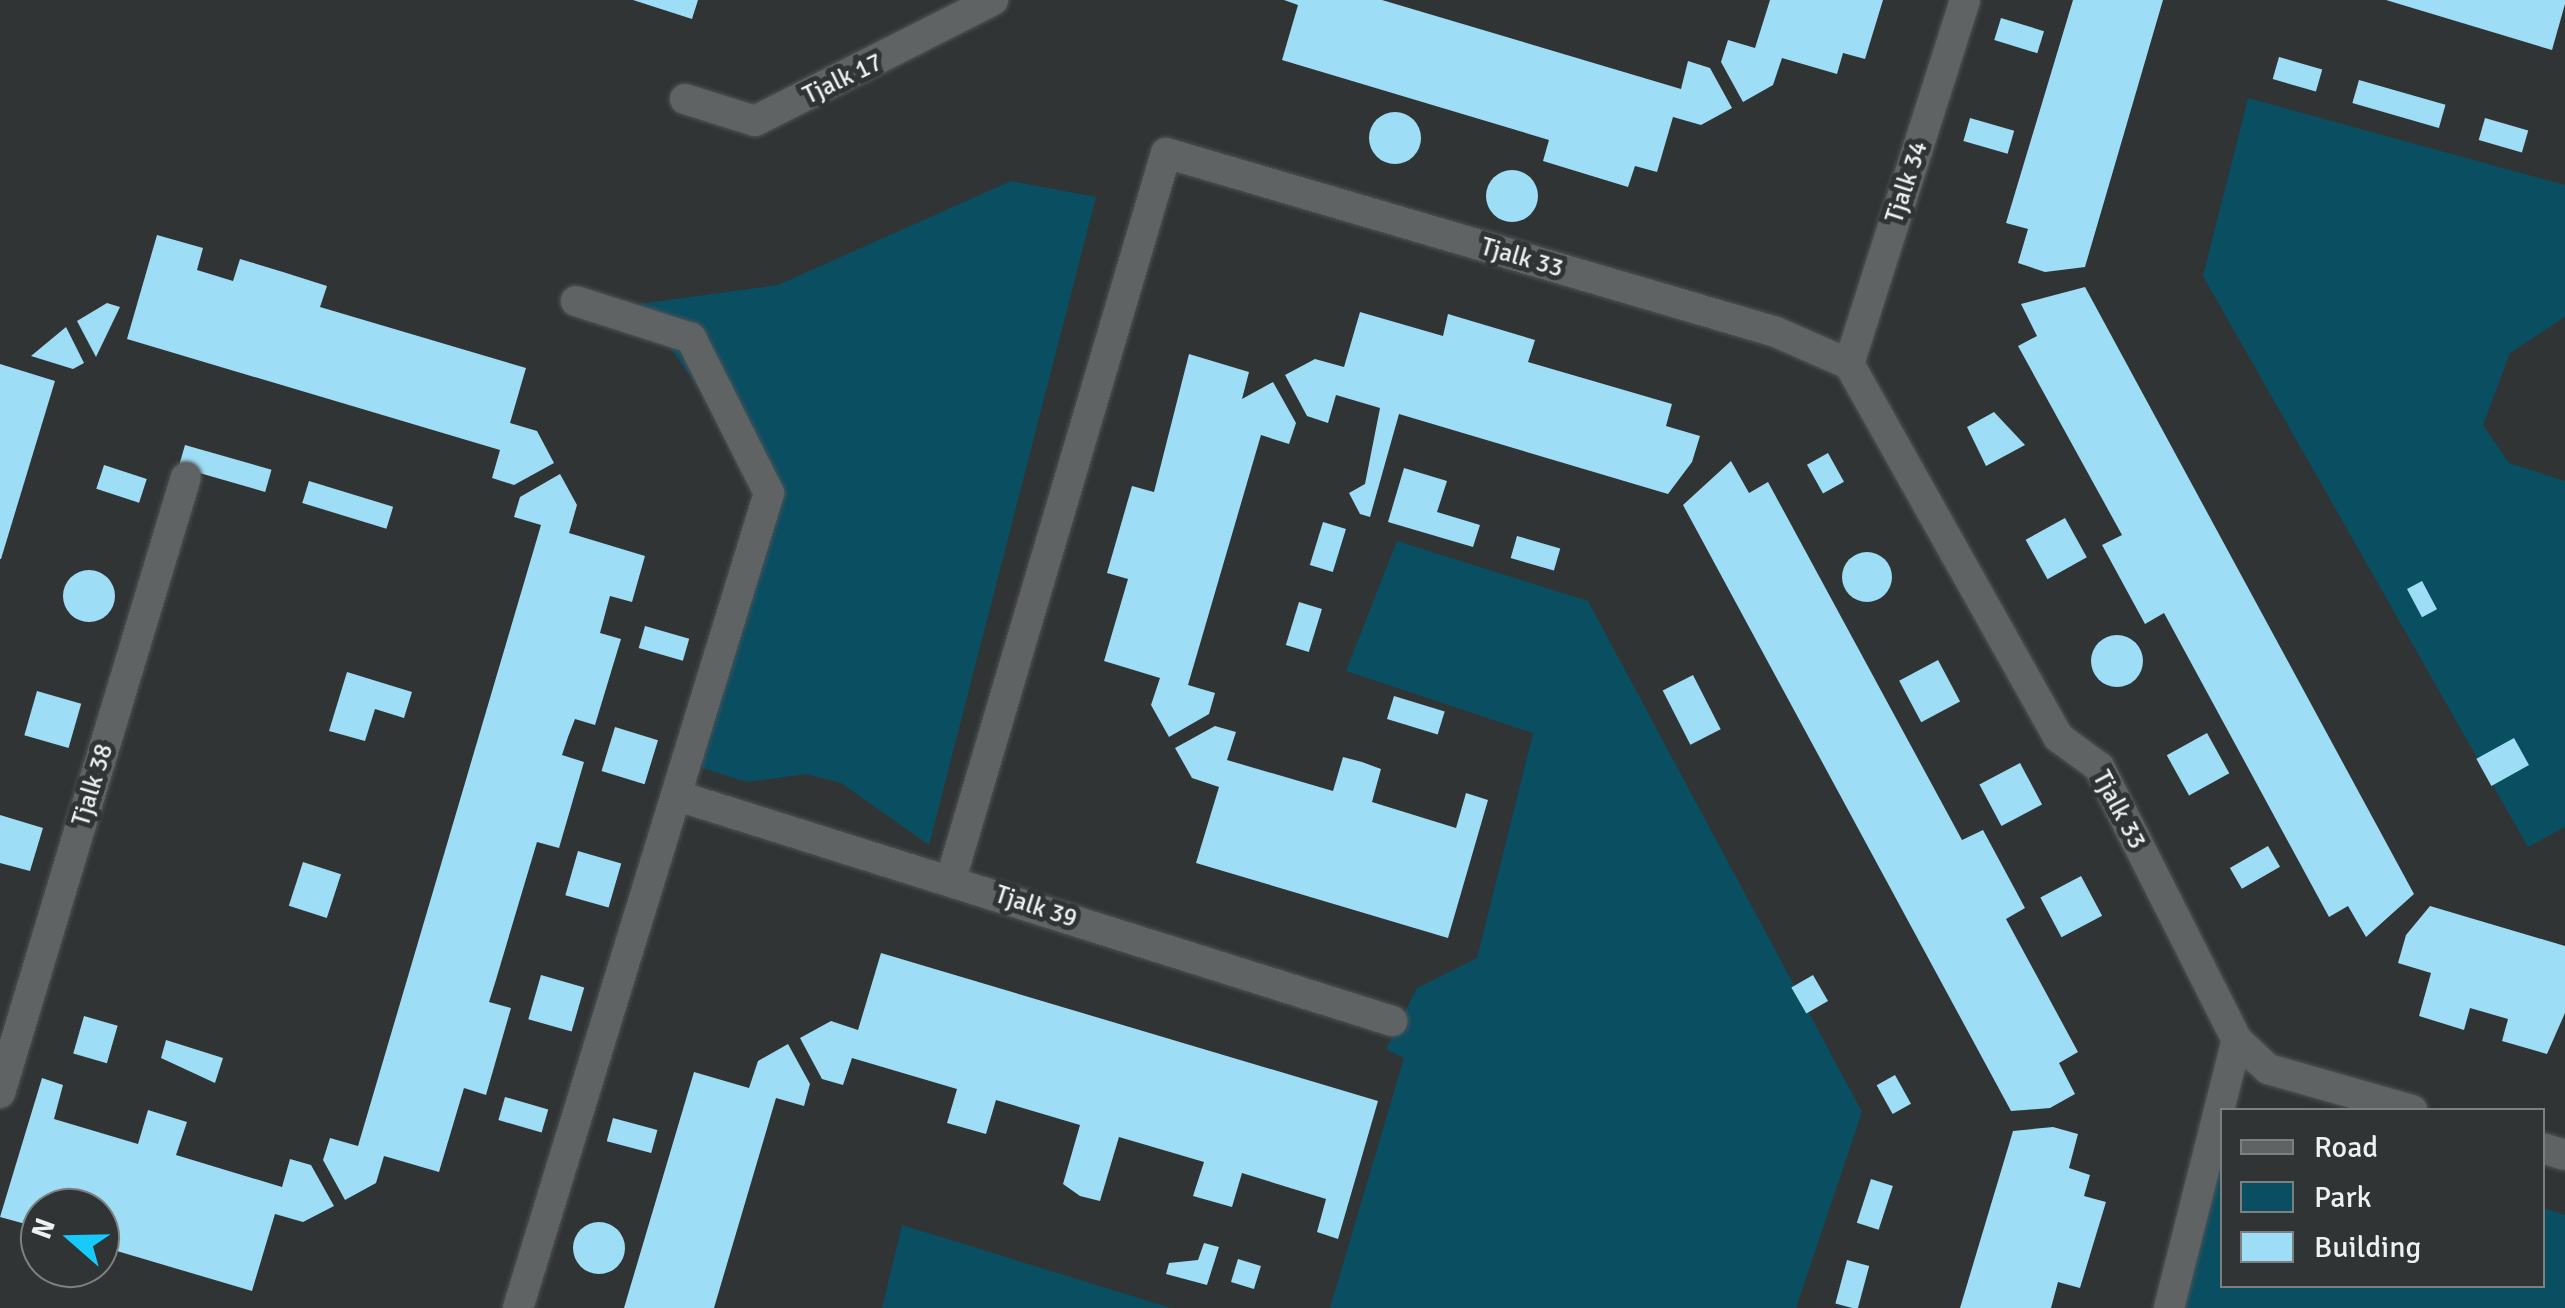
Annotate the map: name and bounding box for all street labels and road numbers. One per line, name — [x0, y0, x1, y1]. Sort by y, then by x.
street label: Tjalk 17 — [799, 47, 887, 111]
street label: Tjalk 34 — [1880, 137, 1934, 227]
street label: Tjalk 33 — [1477, 232, 1567, 284]
street label: Tjalk 38 — [66, 740, 120, 830]
street label: Tjalk 33 — [2086, 766, 2152, 854]
street label: Tjalk 39 — [991, 880, 1081, 934]

